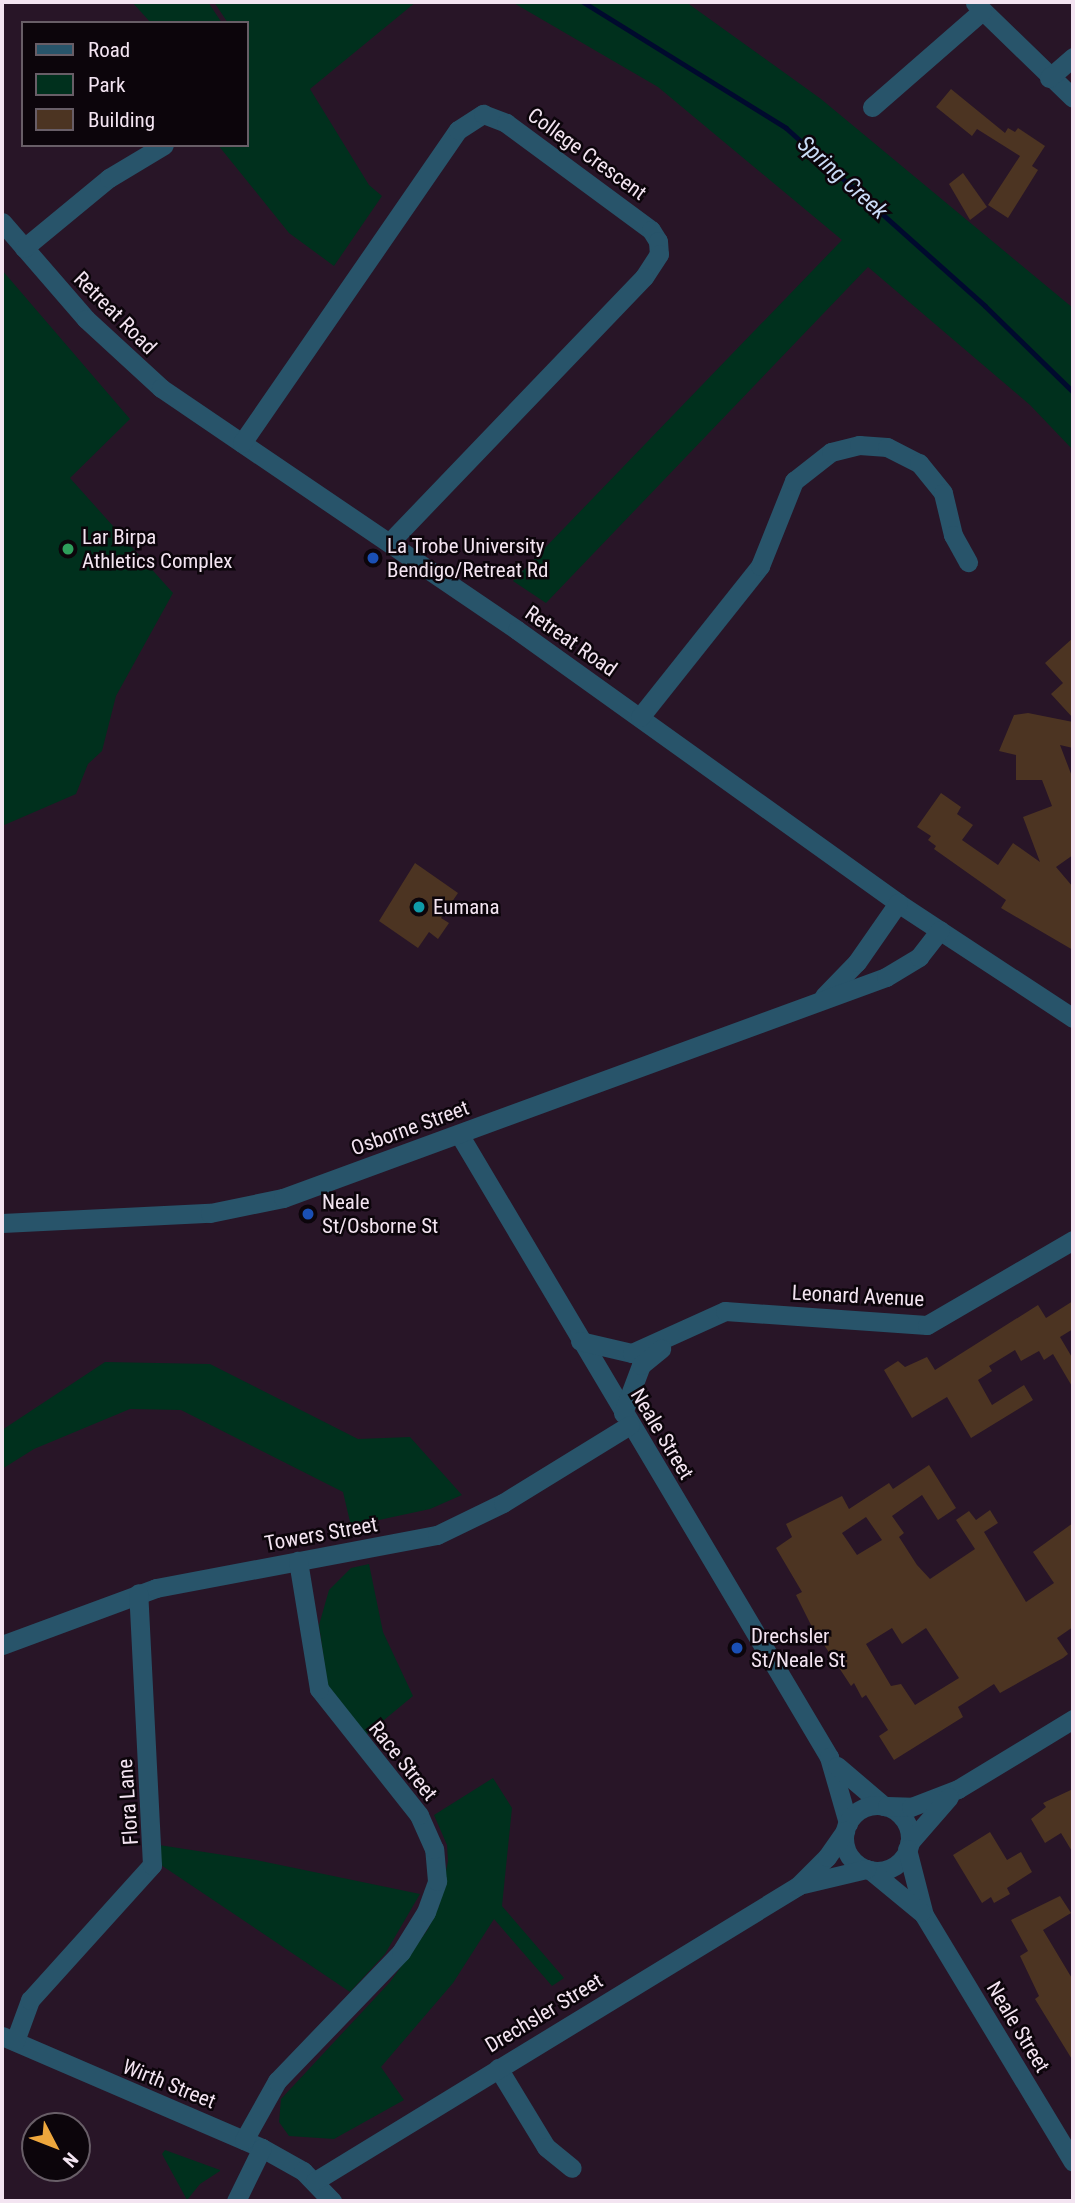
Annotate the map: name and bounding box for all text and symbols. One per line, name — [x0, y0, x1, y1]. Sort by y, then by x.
legend — [21, 21, 248, 147]
text: Road — [88, 38, 130, 62]
text: Park — [88, 73, 125, 97]
street label: College Crescent — [523, 103, 651, 205]
text: Building — [88, 108, 155, 132]
water label: Spring Creek — [791, 130, 893, 226]
street label: Retreat Road — [68, 266, 162, 360]
place label: Lar Birpa Athletics Complex — [82, 524, 233, 574]
place label: La Trobe University Bendigo/Retreat Rd — [387, 533, 548, 583]
marker: Lar Birpa Athletics Complex — [60, 541, 76, 557]
marker: La Trobe University Bendigo/Retreat Rd — [365, 550, 381, 566]
street label: Retreat Road — [520, 600, 622, 682]
place label: Eumana — [433, 894, 500, 920]
marker: Eumana — [411, 899, 427, 915]
street label: Osborne Street — [348, 1095, 472, 1161]
place label: Neale St/Osborne St — [322, 1189, 438, 1239]
marker: Neale St/Osborne St — [300, 1206, 316, 1222]
street label: Leonard Avenue — [791, 1280, 925, 1312]
street label: Neale Street — [625, 1384, 699, 1484]
street label: Towers Street — [263, 1512, 379, 1556]
place label: Drechsler St/Neale St — [751, 1623, 845, 1673]
marker: Drechsler St/Neale St — [729, 1640, 745, 1656]
street label: Race Street — [363, 1716, 443, 1806]
street label: Flora Lane — [112, 1758, 144, 1846]
street label: Drechsler Street — [481, 1968, 607, 2058]
street label: Neale Street — [981, 1977, 1055, 2077]
street label: Wirth Street — [119, 2054, 219, 2114]
north arrow — [21, 2112, 91, 2182]
text: N — [58, 2148, 83, 2172]

